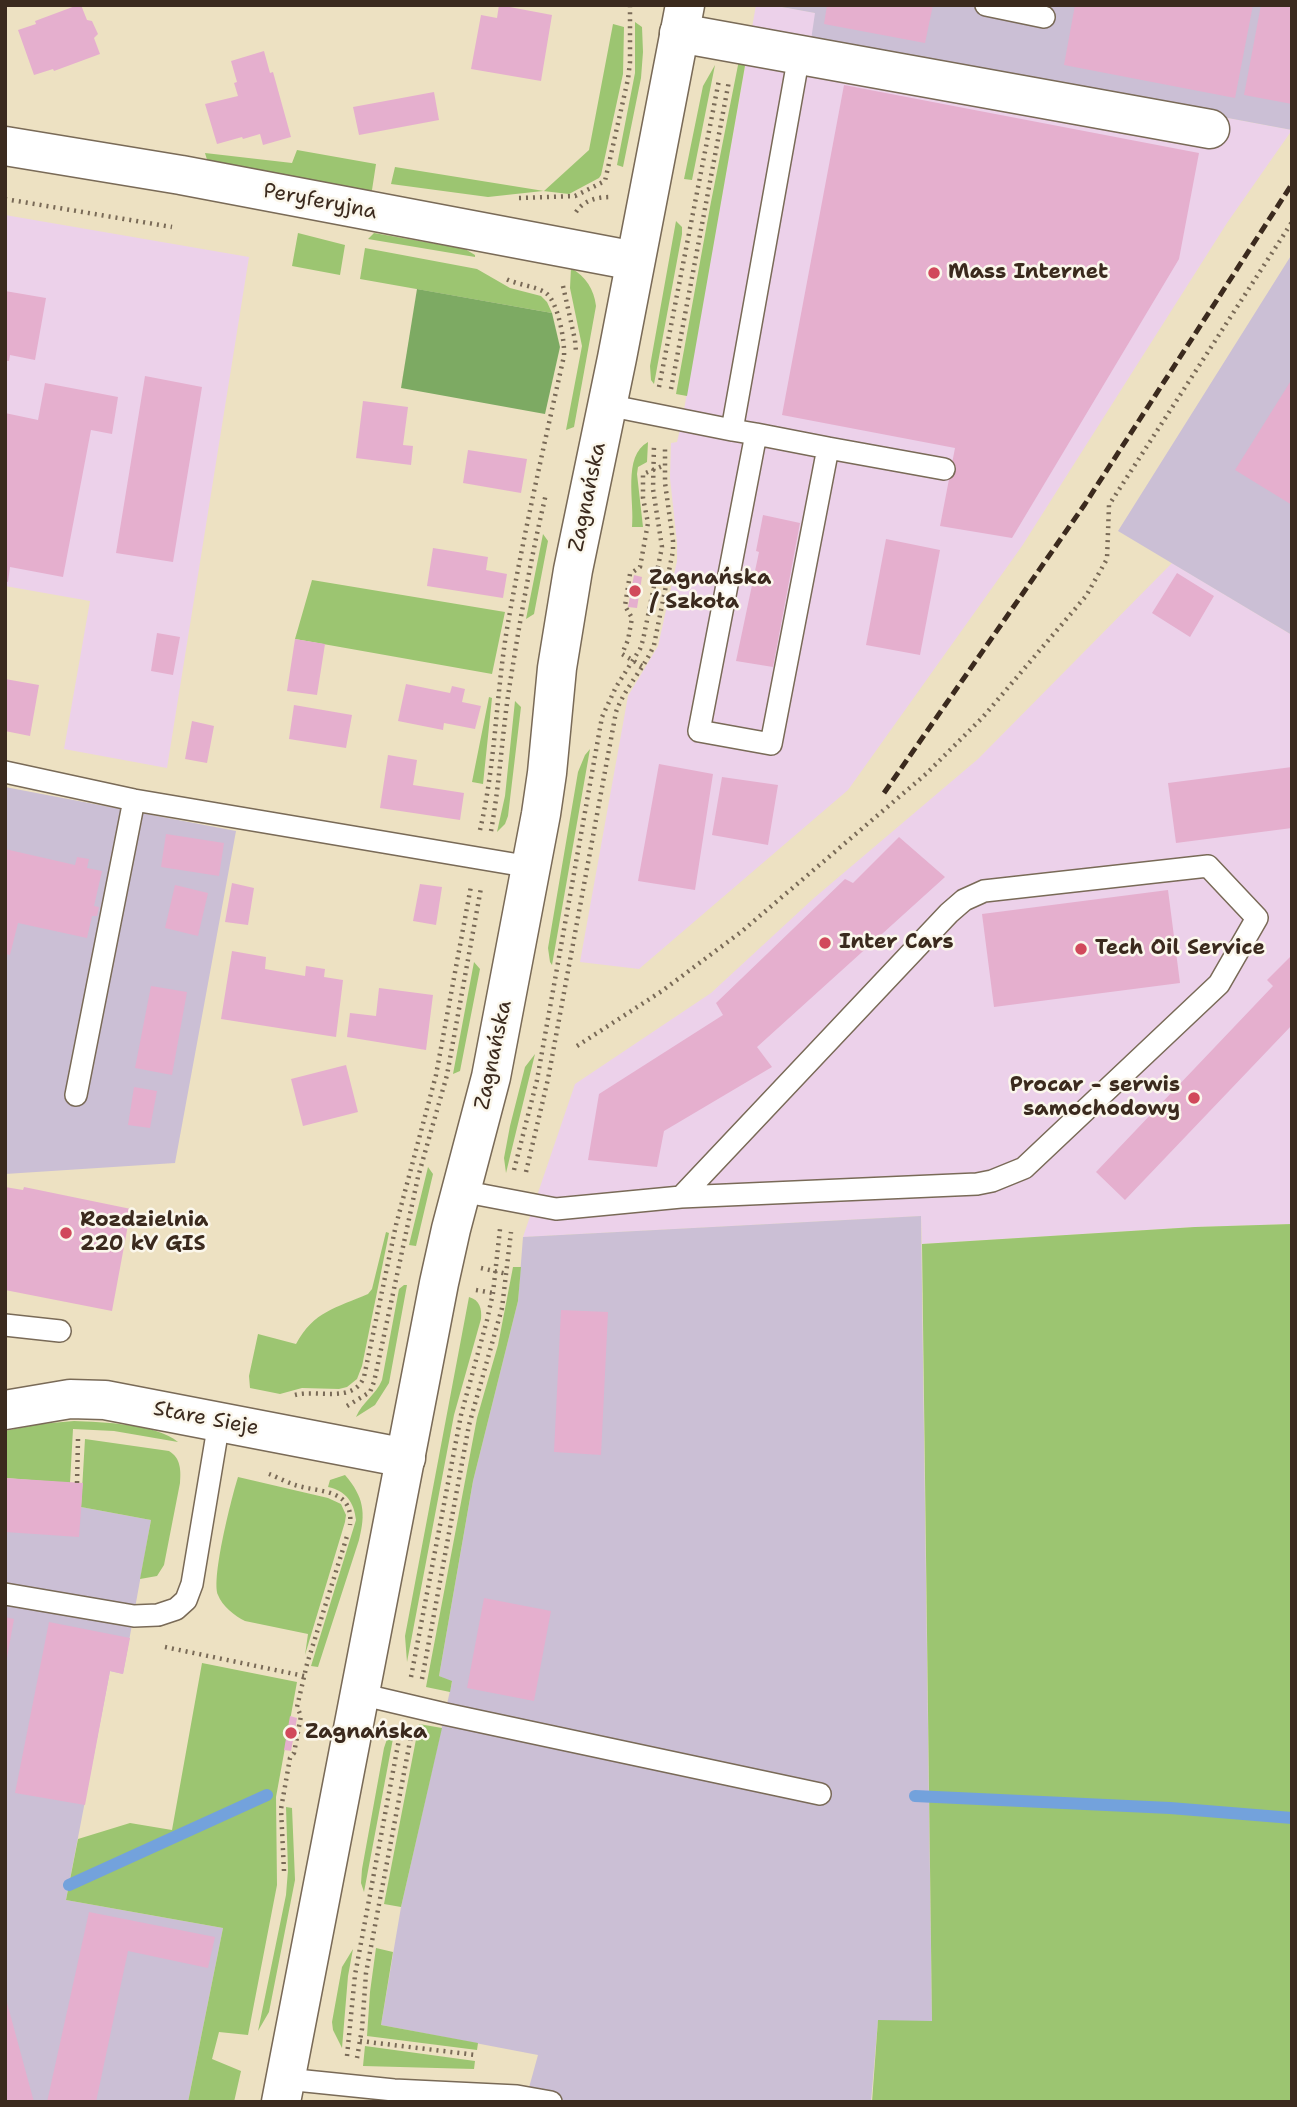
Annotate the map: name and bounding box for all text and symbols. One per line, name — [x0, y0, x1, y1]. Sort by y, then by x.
street label: Peryferyjna — [261, 179, 379, 225]
place label: Mass Internet — [948, 260, 1108, 286]
marker: Mass Internet — [926, 265, 942, 281]
street label: Zagnańska — [564, 440, 612, 554]
place label: Zagnańska / Szkoła — [649, 566, 771, 616]
marker: Zagnańska / Szkoła — [627, 583, 643, 599]
place label: Inter Cars — [839, 930, 954, 956]
marker: Inter Cars — [817, 935, 833, 951]
place label: Tech Oil Service — [1095, 936, 1265, 962]
marker: Tech Oil Service — [1073, 941, 1089, 957]
street label: Zagnańska — [470, 998, 518, 1112]
place label: Procar - serwis samochodowy — [1010, 1073, 1180, 1123]
marker: Procar - serwis samochodowy — [1186, 1090, 1202, 1106]
place label: Rozdzielnia 220 kV GIS — [80, 1208, 208, 1258]
marker: Rozdzielnia 220 kV GIS — [58, 1225, 74, 1241]
street label: Stare Sieje — [151, 1396, 261, 1442]
place label: Zagnańska — [305, 1720, 427, 1746]
marker: Zagnańska — [283, 1725, 299, 1741]

